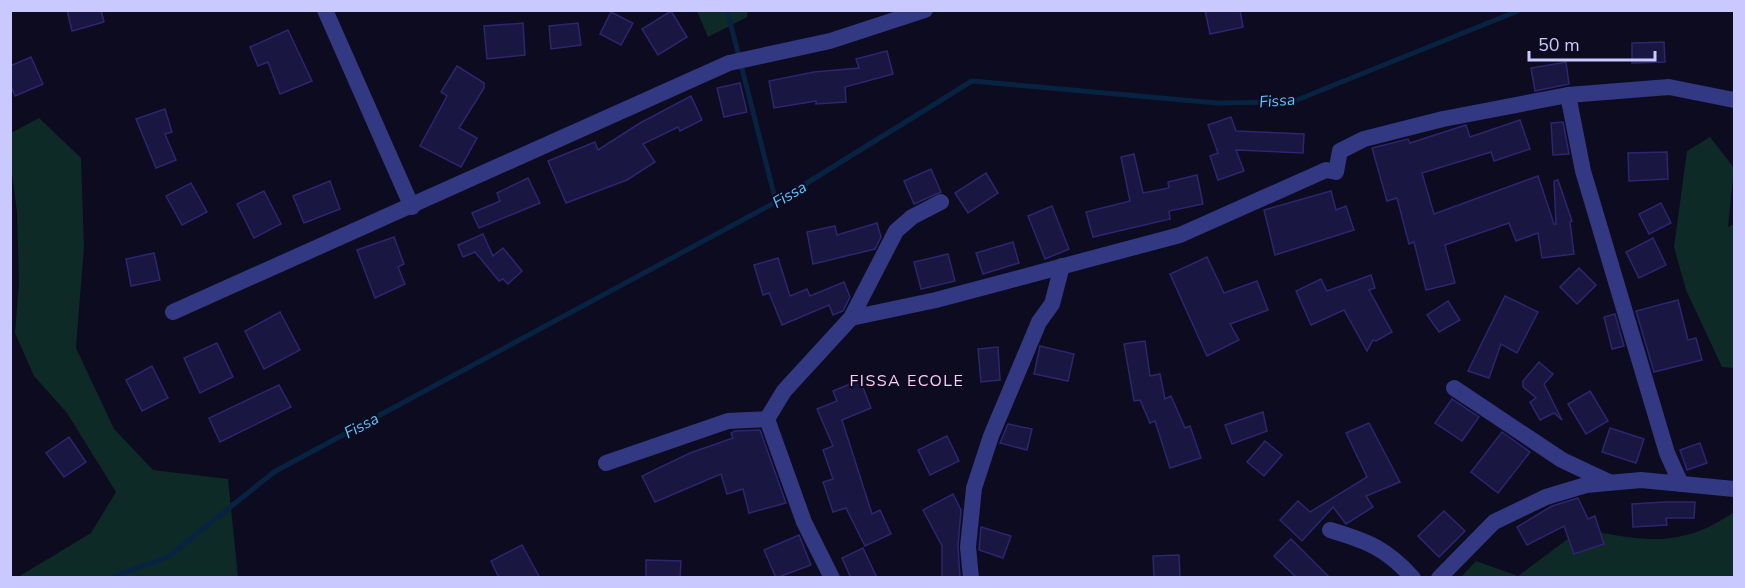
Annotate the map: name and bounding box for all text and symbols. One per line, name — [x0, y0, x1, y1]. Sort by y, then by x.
scale bar — [1529, 24, 1655, 62]
text: 50 m — [1538, 33, 1580, 57]
water label: Fissa — [1258, 88, 1296, 114]
water label: Fissa — [768, 176, 811, 214]
district label: FISSA ECOLE — [850, 370, 964, 392]
water label: Fissa — [340, 408, 383, 444]

